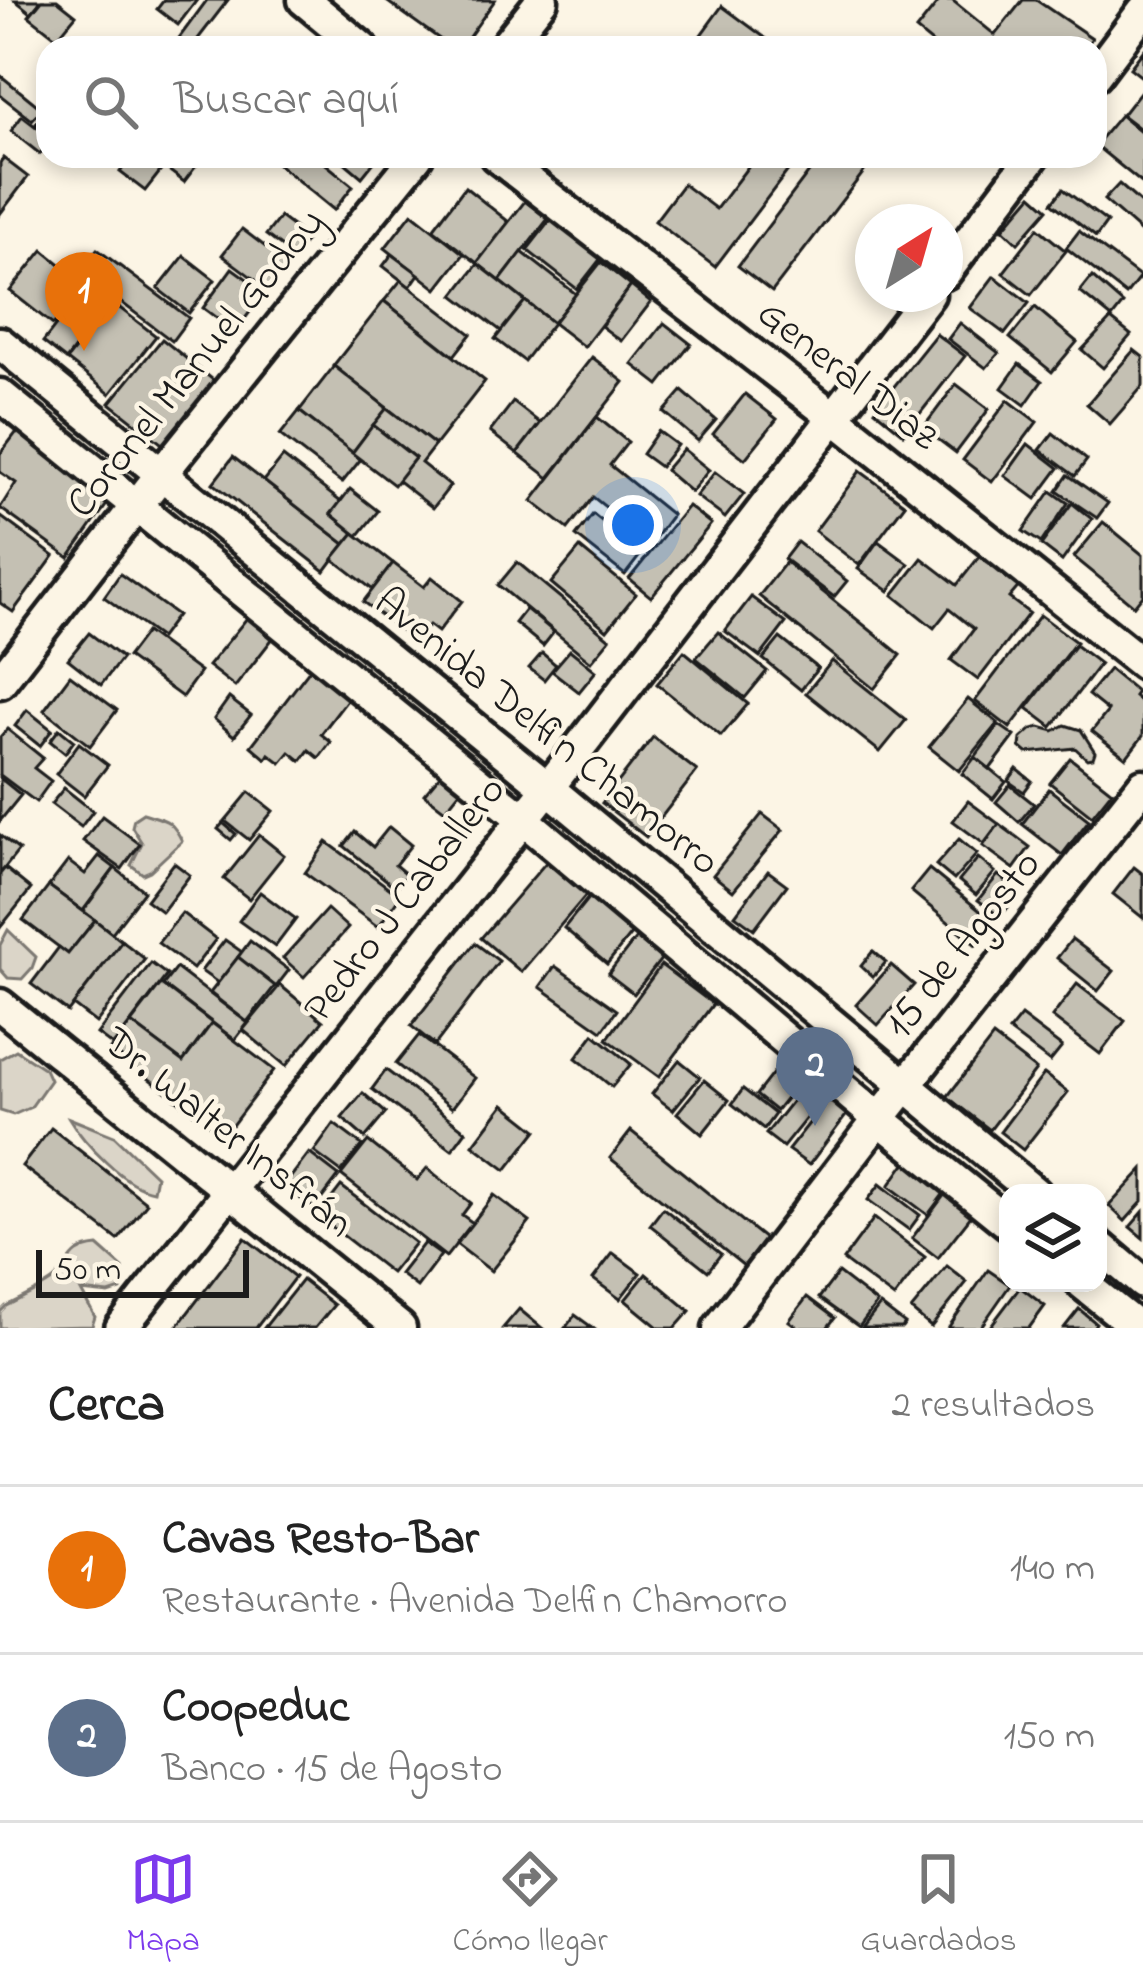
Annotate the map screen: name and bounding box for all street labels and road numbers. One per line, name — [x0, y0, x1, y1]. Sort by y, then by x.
street label: Coronel Manuel Godoy — [53, 196, 341, 532]
street label: General Diaz — [743, 285, 951, 467]
street label: Avenida Delfin Chamorro — [360, 574, 732, 892]
street label: Pedro J Caballero — [290, 763, 522, 1037]
street label: 15 de Agosto — [871, 838, 1057, 1052]
street label: Dr. Walter Insfrán — [88, 1013, 365, 1254]

